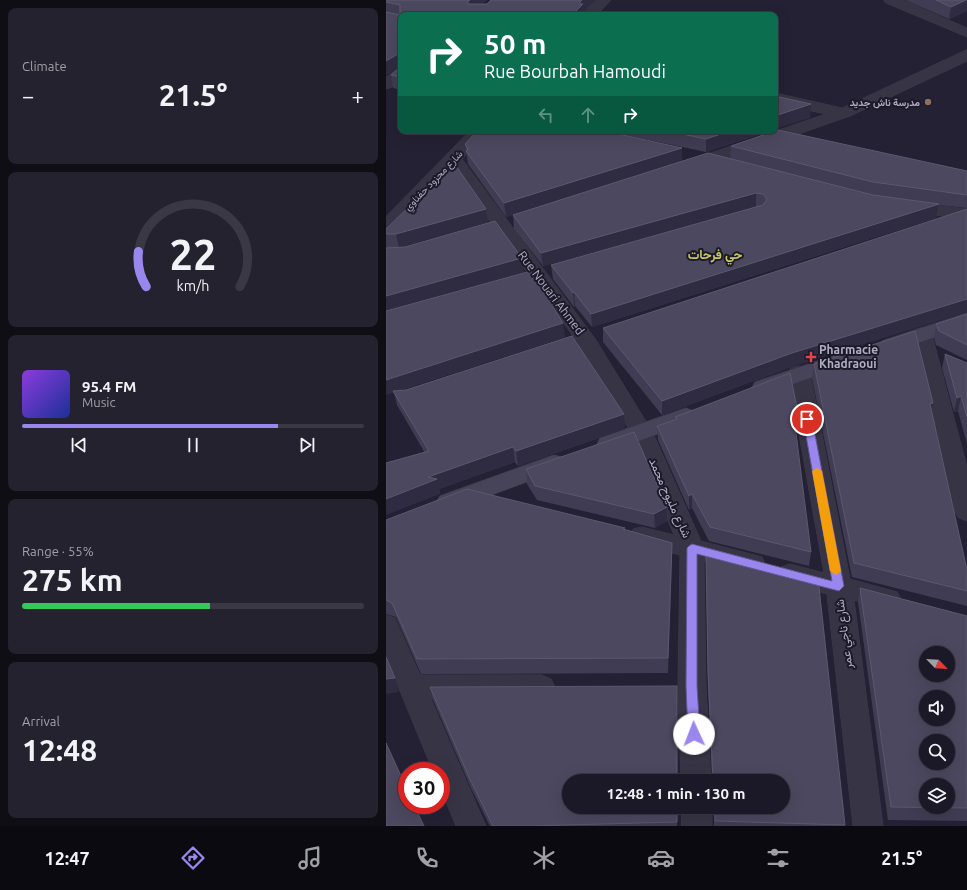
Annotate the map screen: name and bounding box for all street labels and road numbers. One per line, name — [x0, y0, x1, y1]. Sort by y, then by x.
street label: شارع محزود حفناوي — [402, 148, 467, 215]
street label: Rue Nouari Ahmed — [516, 248, 587, 337]
street label: شارع مليوح محمد — [644, 456, 694, 541]
street label: شارع ناجي عمر — [833, 598, 858, 670]

